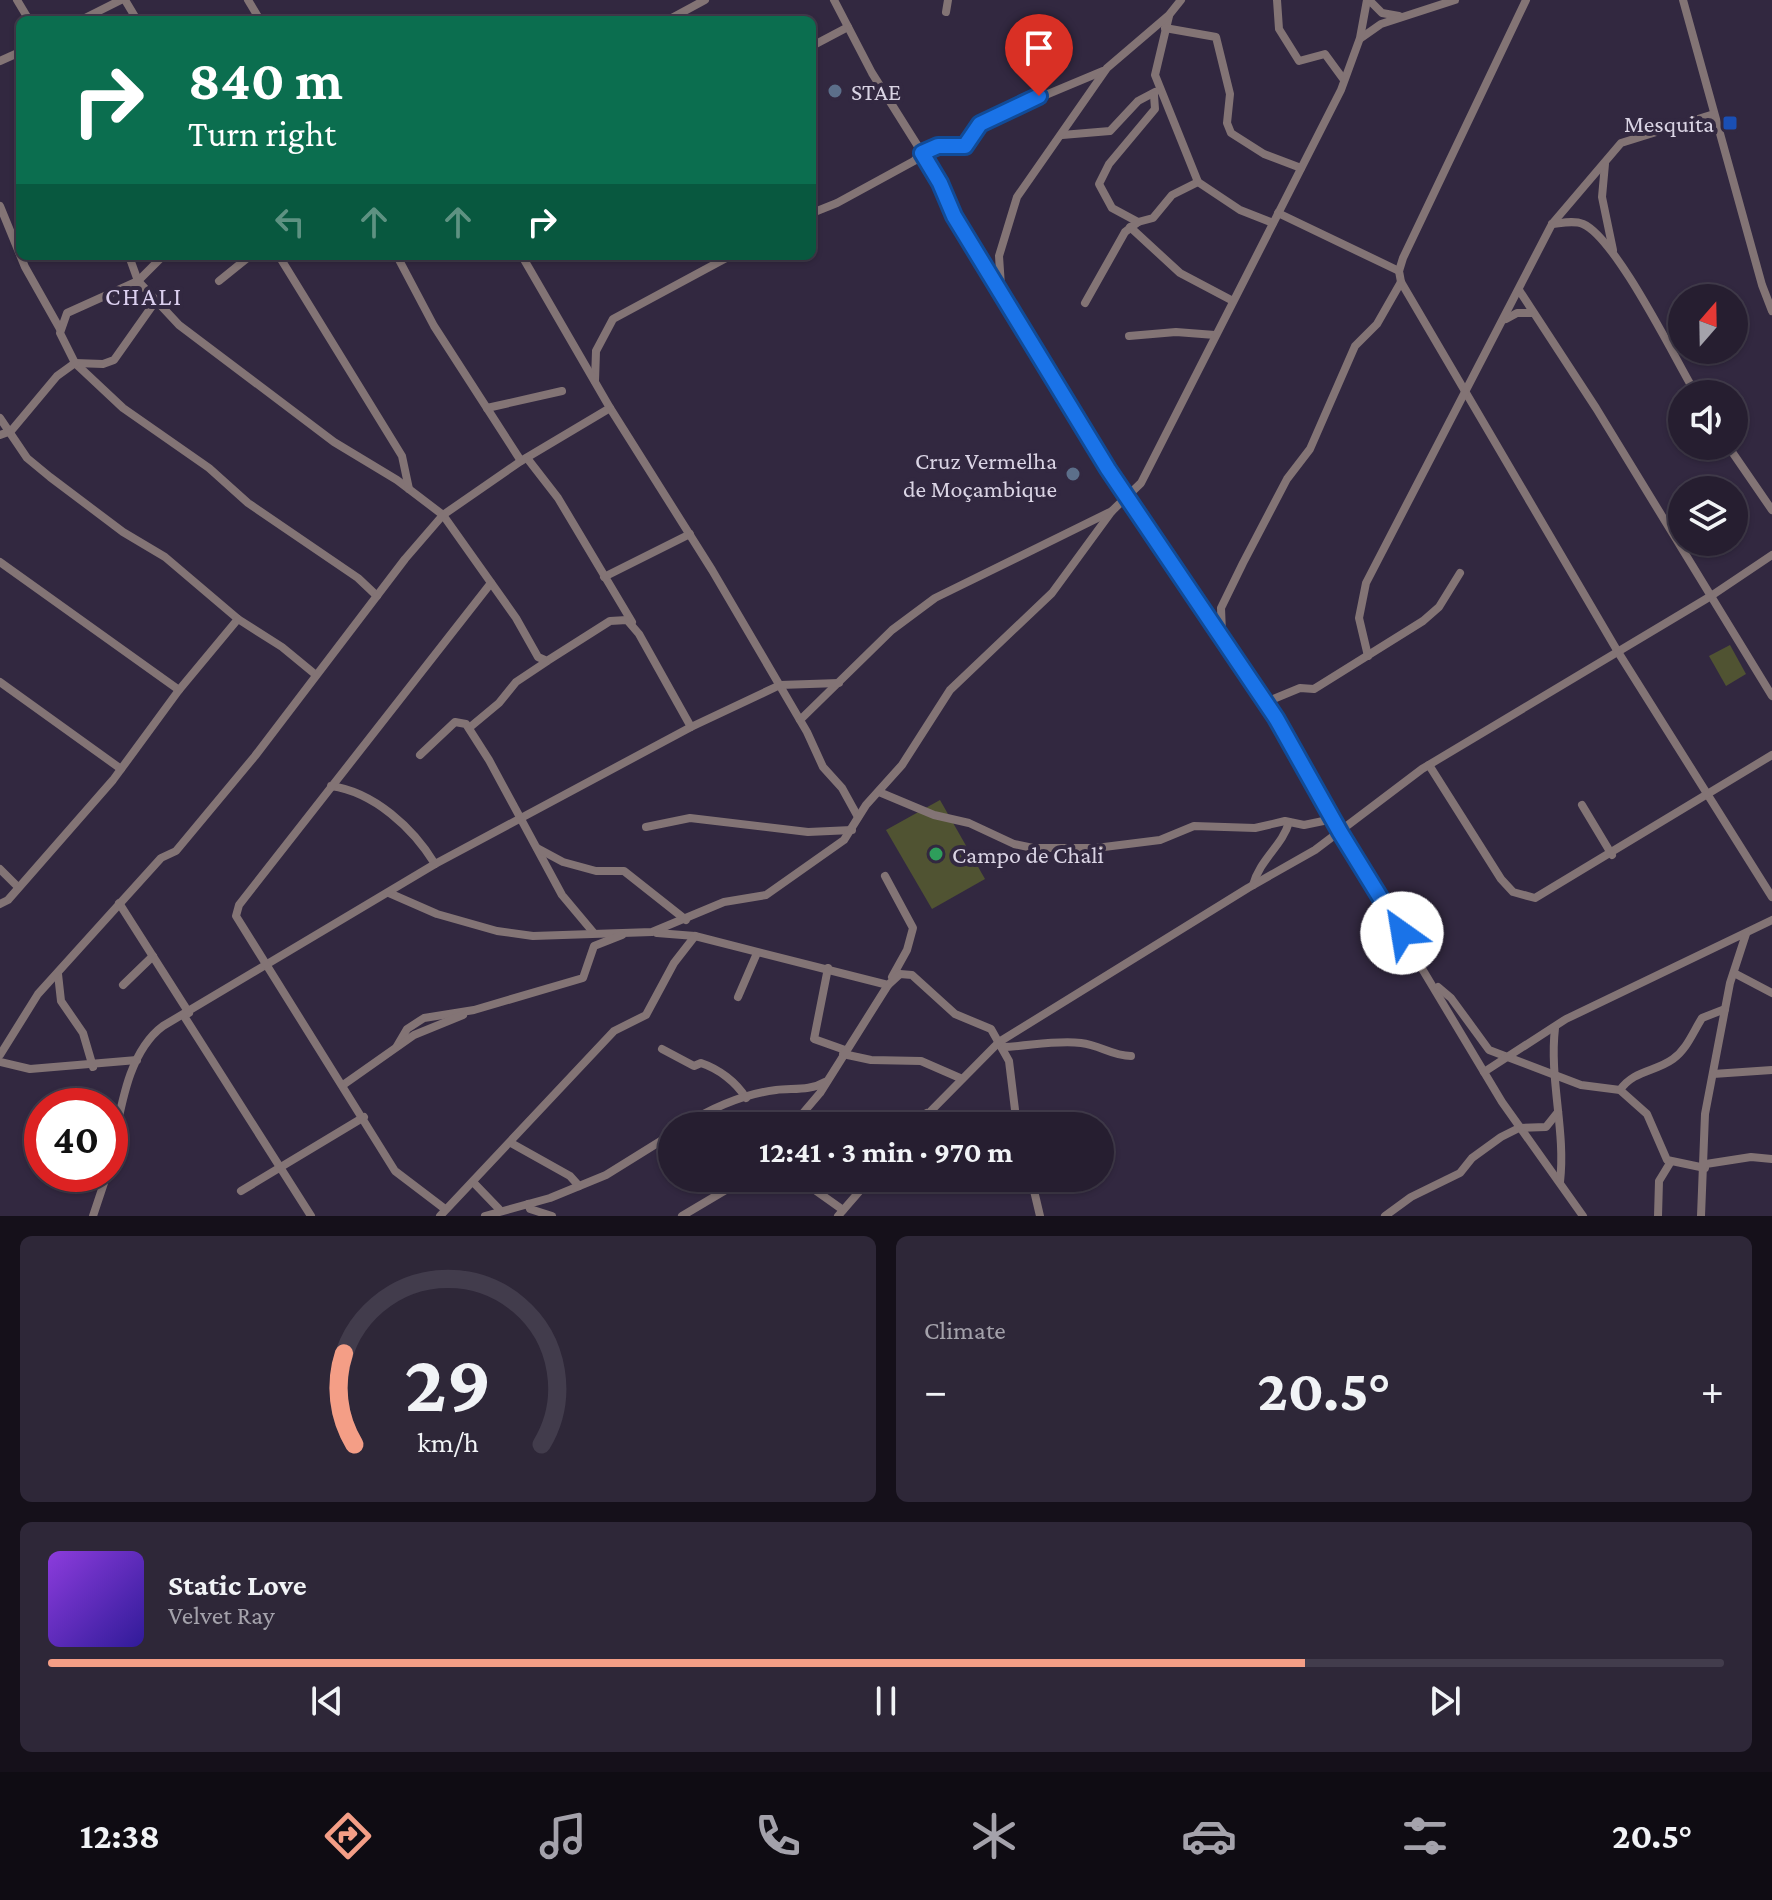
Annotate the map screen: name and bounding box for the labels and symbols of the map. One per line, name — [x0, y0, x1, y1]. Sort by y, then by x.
pin — [1005, 14.0, 1073, 96]
place label: STAE — [851, 78, 901, 105]
marker: STAE — [826, 82, 844, 100]
place label: Mesquita — [1624, 110, 1714, 137]
marker: Mesquita — [1721, 114, 1739, 132]
district label: CHALI — [105, 282, 183, 311]
north arrow — [1668, 284, 1748, 364]
place label: Cruz Vermelha de Moçambique — [903, 447, 1057, 502]
marker: Cruz Vermelha de Moçambique — [1064, 465, 1082, 483]
place label: Campo de Chali — [952, 841, 1104, 868]
marker: Campo de Chali — [927, 845, 945, 863]
position arrow — [1360, 891, 1444, 975]
speed limit sign: 40 — [24, 1088, 128, 1192]

